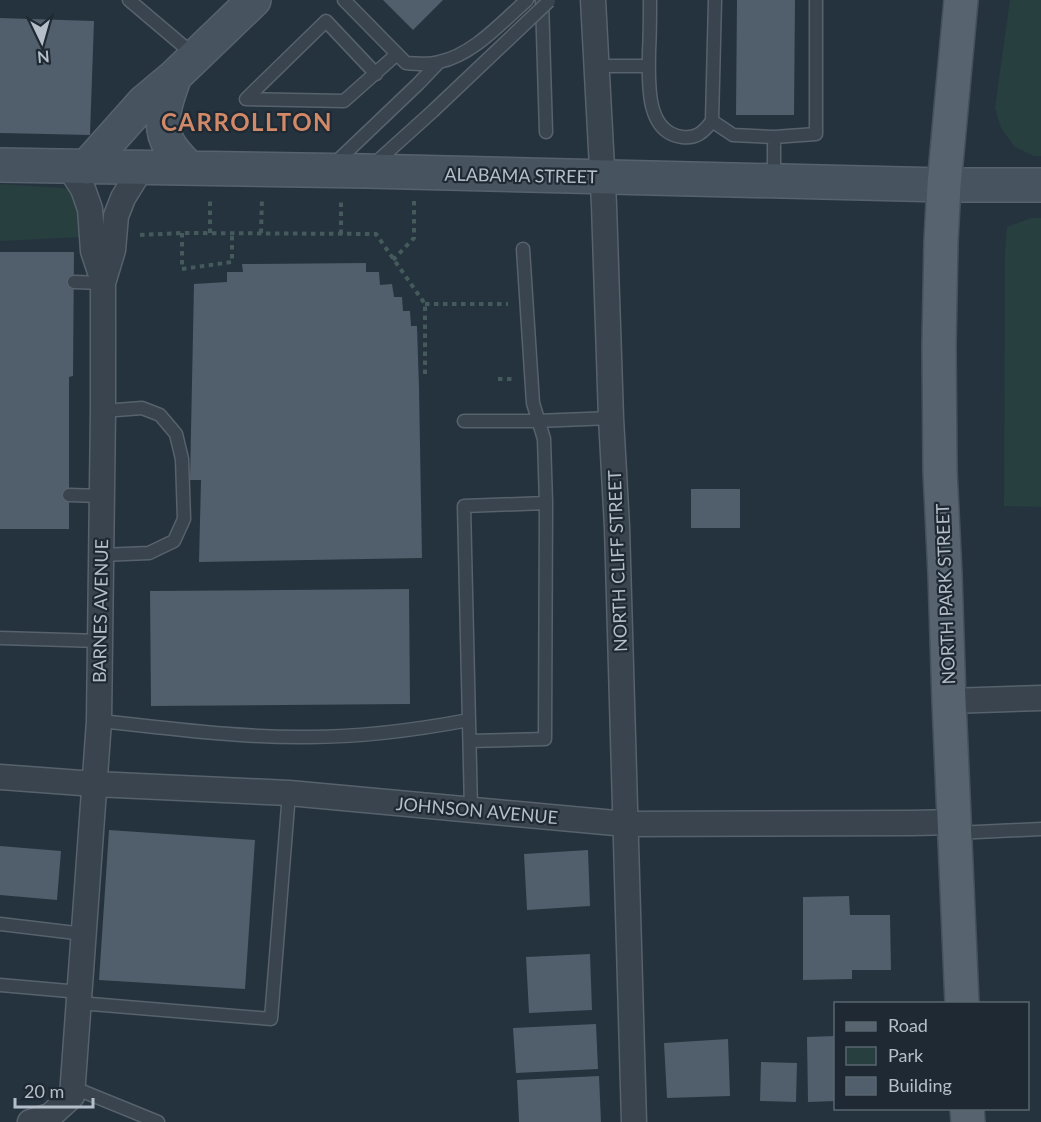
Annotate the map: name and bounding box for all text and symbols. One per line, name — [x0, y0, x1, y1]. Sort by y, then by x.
north arrow — [12, 12, 72, 72]
text: N — [36, 47, 50, 67]
district label: CARROLLTON — [161, 107, 333, 136]
street label: ALABAMA STREET — [444, 163, 598, 187]
street label: NORTH CLIFF STREET — [603, 469, 631, 652]
street label: NORTH PARK STREET — [931, 503, 959, 685]
street label: BARNES AVENUE — [88, 539, 112, 683]
street label: JOHNSON AVENUE — [395, 792, 559, 828]
legend — [834, 1002, 1029, 1110]
text: Road — [888, 1014, 928, 1036]
text: Park — [888, 1044, 924, 1066]
scale bar — [15, 1071, 93, 1109]
text: Building — [888, 1074, 952, 1096]
text: 20 m — [24, 1080, 64, 1102]

